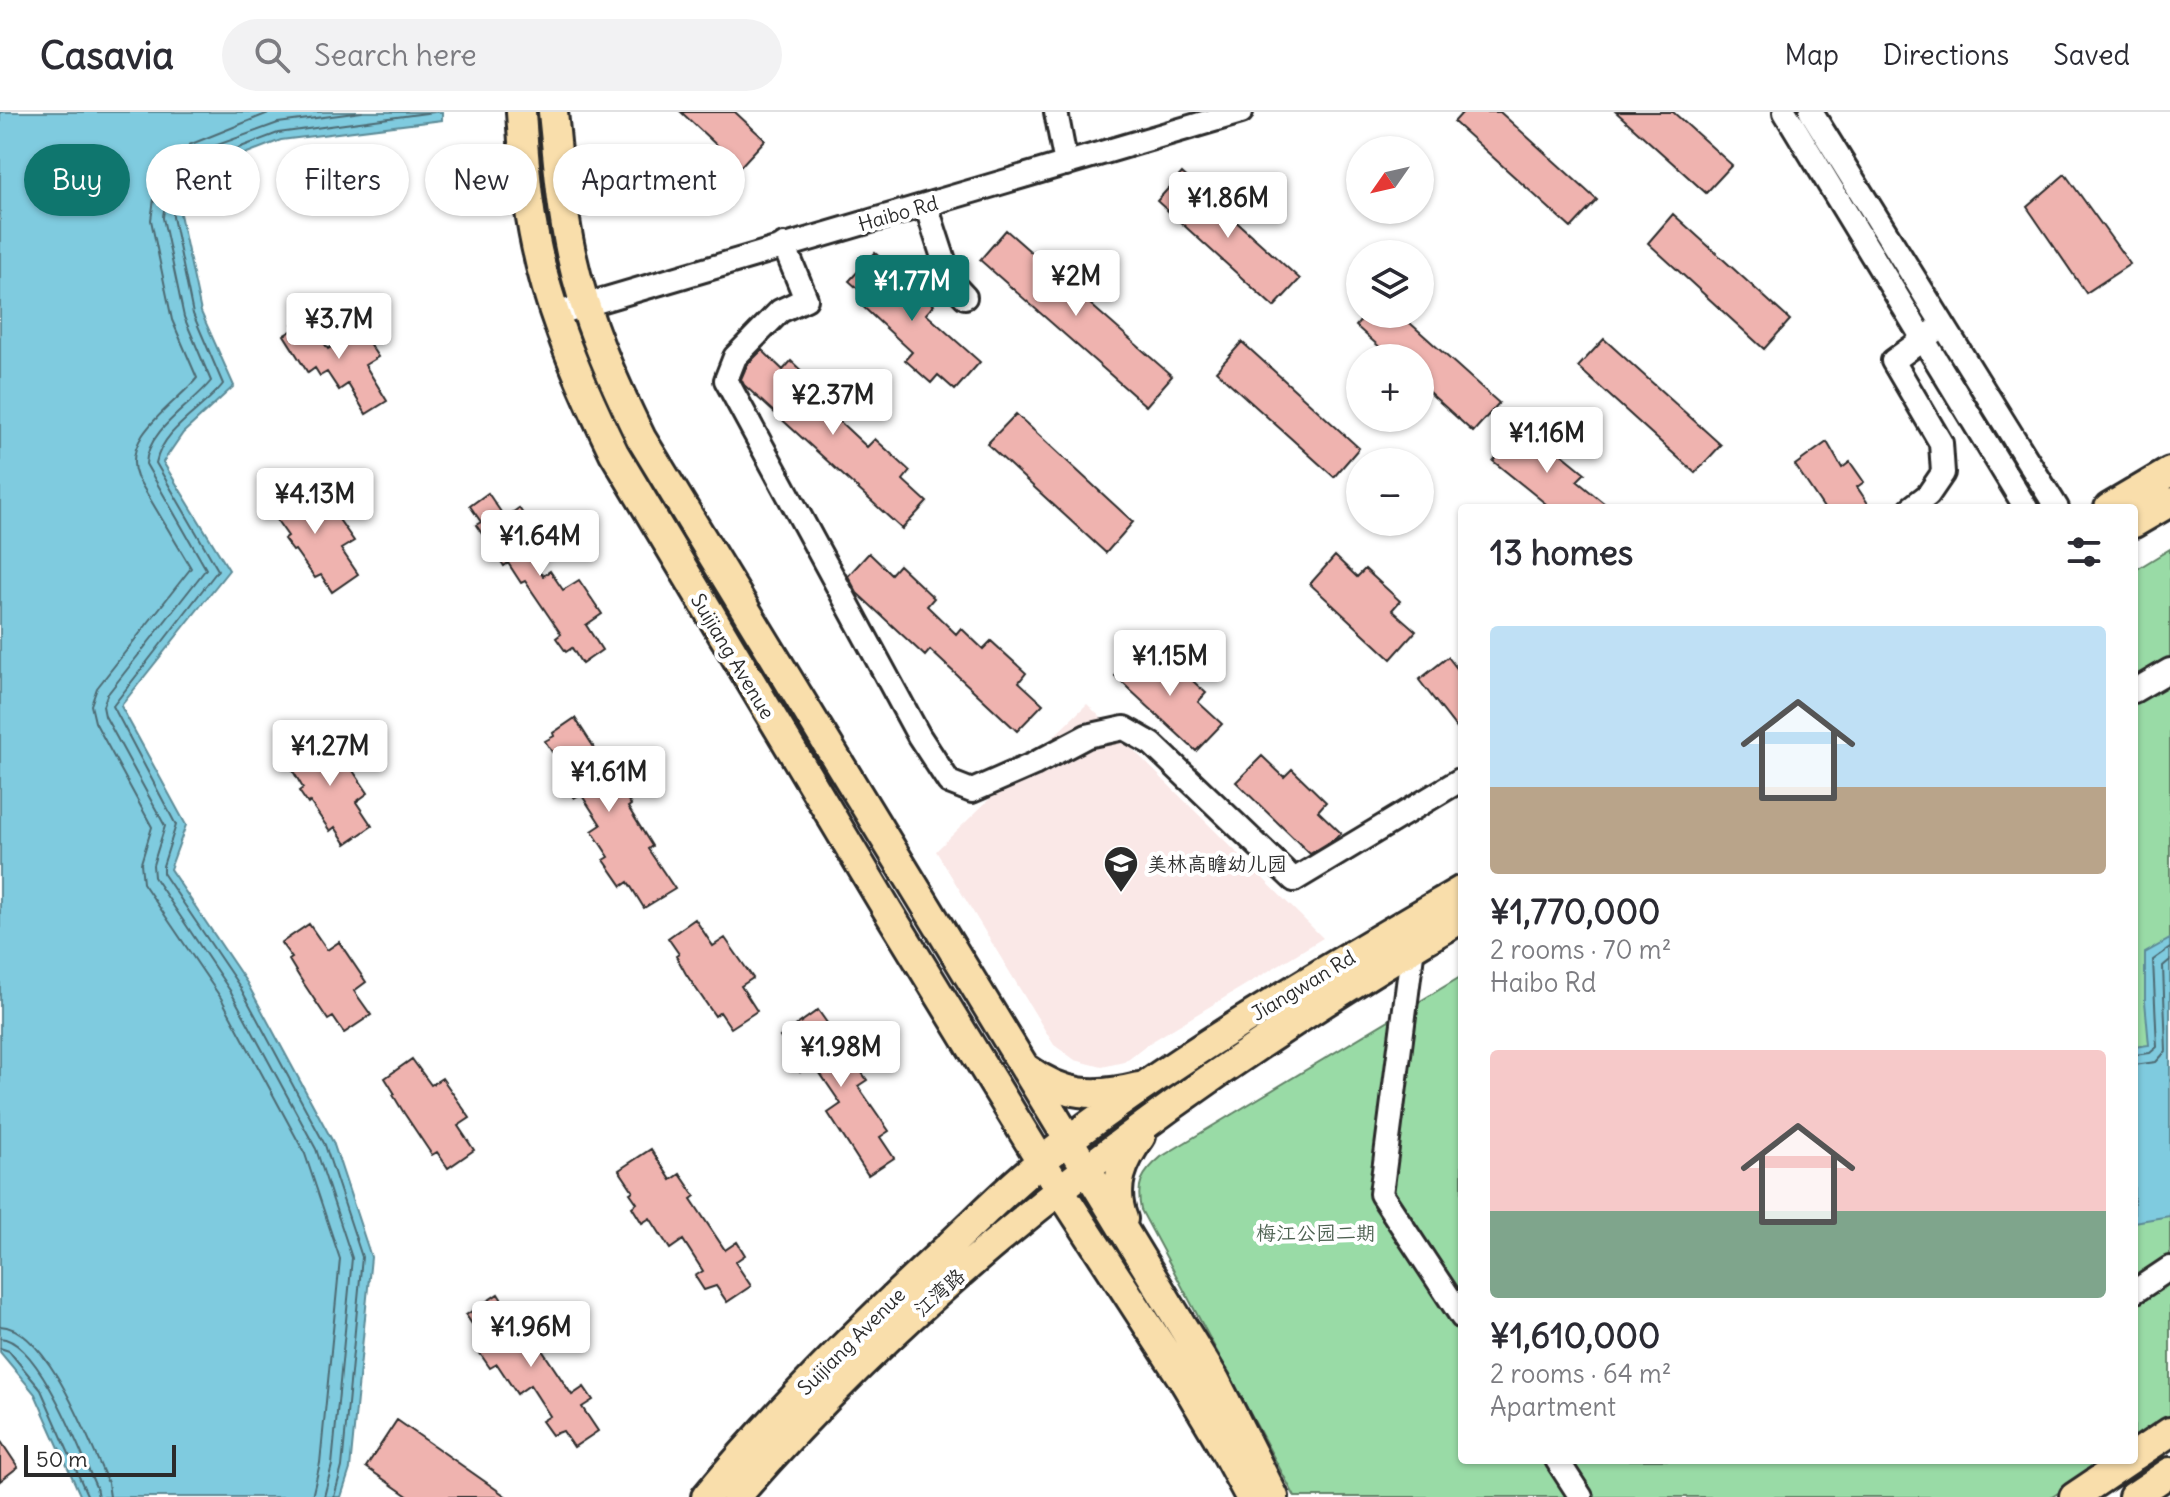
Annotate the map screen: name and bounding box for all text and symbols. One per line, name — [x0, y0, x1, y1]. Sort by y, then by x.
search box — [222, 19, 782, 91]
text: Casavia — [40, 32, 174, 79]
icon: search — [250, 33, 294, 77]
text: Search here — [314, 36, 477, 74]
text: Map — [1784, 37, 1839, 73]
text: Directions — [1883, 37, 2009, 73]
text: Saved — [2053, 37, 2130, 73]
north arrow — [1346, 136, 1434, 224]
map controls — [1346, 136, 1434, 536]
chip: Buy — [24, 144, 130, 216]
chip: Rent — [146, 144, 260, 216]
chip: Filters — [276, 144, 409, 216]
chip: New — [425, 144, 537, 216]
chip: Apartment — [553, 144, 745, 216]
pin: ¥1.86M — [1163, 172, 1293, 240]
text: ¥1.86M — [1187, 181, 1269, 214]
street label: Haibo Rd — [855, 190, 941, 236]
button: layers — [1346, 240, 1434, 328]
pin: ¥2M — [1037, 250, 1115, 318]
pin: ¥1.77M — [847, 255, 977, 323]
text: ¥2M — [1051, 259, 1101, 292]
text: ¥1.77M — [873, 264, 951, 297]
pin: ¥3.7M — [283, 293, 395, 361]
text: ¥3.7M — [304, 302, 374, 335]
button: + — [1346, 344, 1434, 432]
pin: ¥2.37M — [768, 369, 898, 437]
text: ¥2.37M — [791, 378, 875, 411]
pin: ¥1.16M — [1482, 407, 1612, 475]
text: ¥1.16M — [1509, 416, 1585, 449]
button: − — [1346, 448, 1434, 536]
pin: ¥4.13M — [250, 468, 380, 536]
text: ¥4.13M — [275, 477, 355, 510]
pin: ¥1.64M — [475, 510, 605, 578]
text: ¥1.64M — [499, 519, 581, 552]
icon: filters — [2062, 530, 2106, 574]
text: 13 homes — [1490, 531, 1633, 574]
street label: Suijiang Avenue — [686, 589, 780, 723]
pin: ¥1.15M — [1105, 630, 1235, 698]
text: ¥1.15M — [1132, 639, 1208, 672]
icon: home — [1726, 678, 1870, 822]
pin: ¥1.27M — [265, 720, 395, 788]
text: ¥1.27M — [290, 729, 370, 762]
pin: ¥1.61M — [544, 746, 674, 814]
text: ¥1.61M — [570, 755, 648, 788]
school or university icon: 美林高瞻幼儿园 — [1102, 844, 1140, 894]
place label: 美林高瞻幼儿园 — [1147, 851, 1287, 876]
text: ¥1,770,000 — [1490, 890, 1660, 933]
text: 2 rooms · 70 m² — [1490, 933, 1671, 966]
street label: Jiangwan Rd — [1246, 944, 1360, 1026]
text: Haibo Rd — [1490, 966, 1596, 999]
pin: ¥1.98M — [776, 1021, 906, 1089]
text: ¥1.98M — [800, 1030, 882, 1063]
icon: home — [1726, 1102, 1870, 1246]
park label: 梅江公园二期 — [1256, 1220, 1376, 1245]
street label: 江湾路 — [908, 1262, 970, 1321]
street label: Suijiang Avenue — [792, 1282, 910, 1400]
pin: ¥1.96M — [466, 1301, 596, 1369]
text: ¥1.96M — [490, 1310, 572, 1343]
text: ¥1,610,000 — [1490, 1314, 1660, 1357]
text: 2 rooms · 64 m² — [1490, 1357, 1672, 1390]
text: Apartment — [1490, 1390, 1616, 1423]
scale bar — [24, 1441, 176, 1477]
text: 50 m — [36, 1445, 88, 1473]

